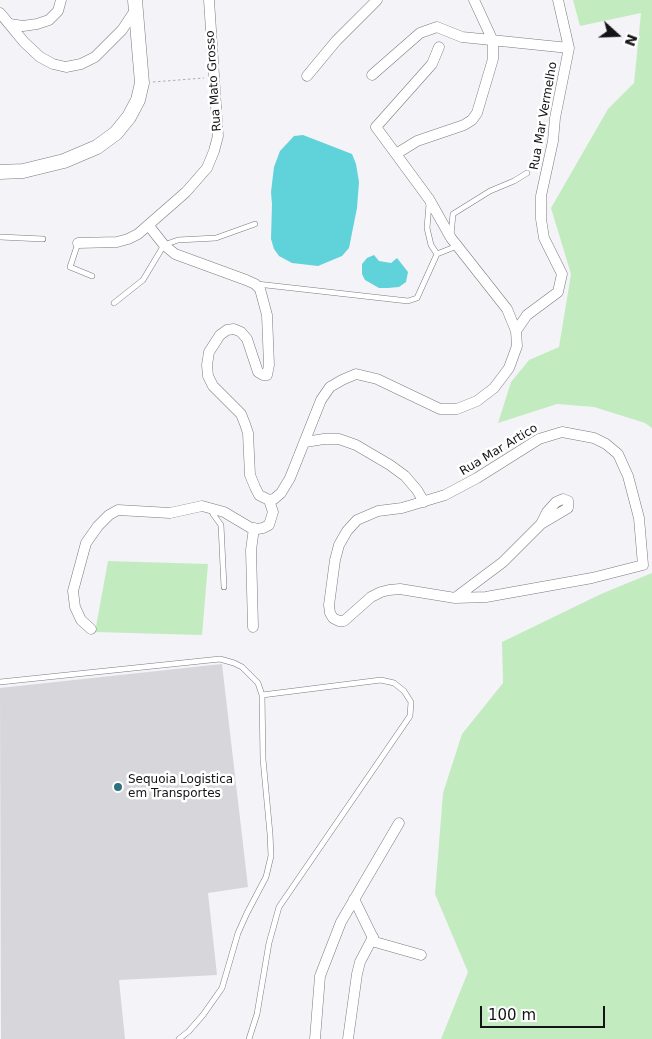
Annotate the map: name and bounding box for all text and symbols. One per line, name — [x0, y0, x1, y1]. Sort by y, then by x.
north arrow — [592, 10, 642, 60]
street label: Rua Mato Grosso — [203, 30, 225, 132]
text: N — [622, 32, 641, 48]
street label: Rua Mar Vermelho — [527, 61, 561, 171]
street label: Rua Mar Artico — [458, 421, 540, 479]
place label: Sequoia Logistica em Transportes — [128, 773, 233, 801]
marker: Sequoia Logistica em Transportes — [112, 781, 124, 793]
scale bar — [482, 996, 607, 1028]
text: 100 m — [488, 1006, 536, 1024]

